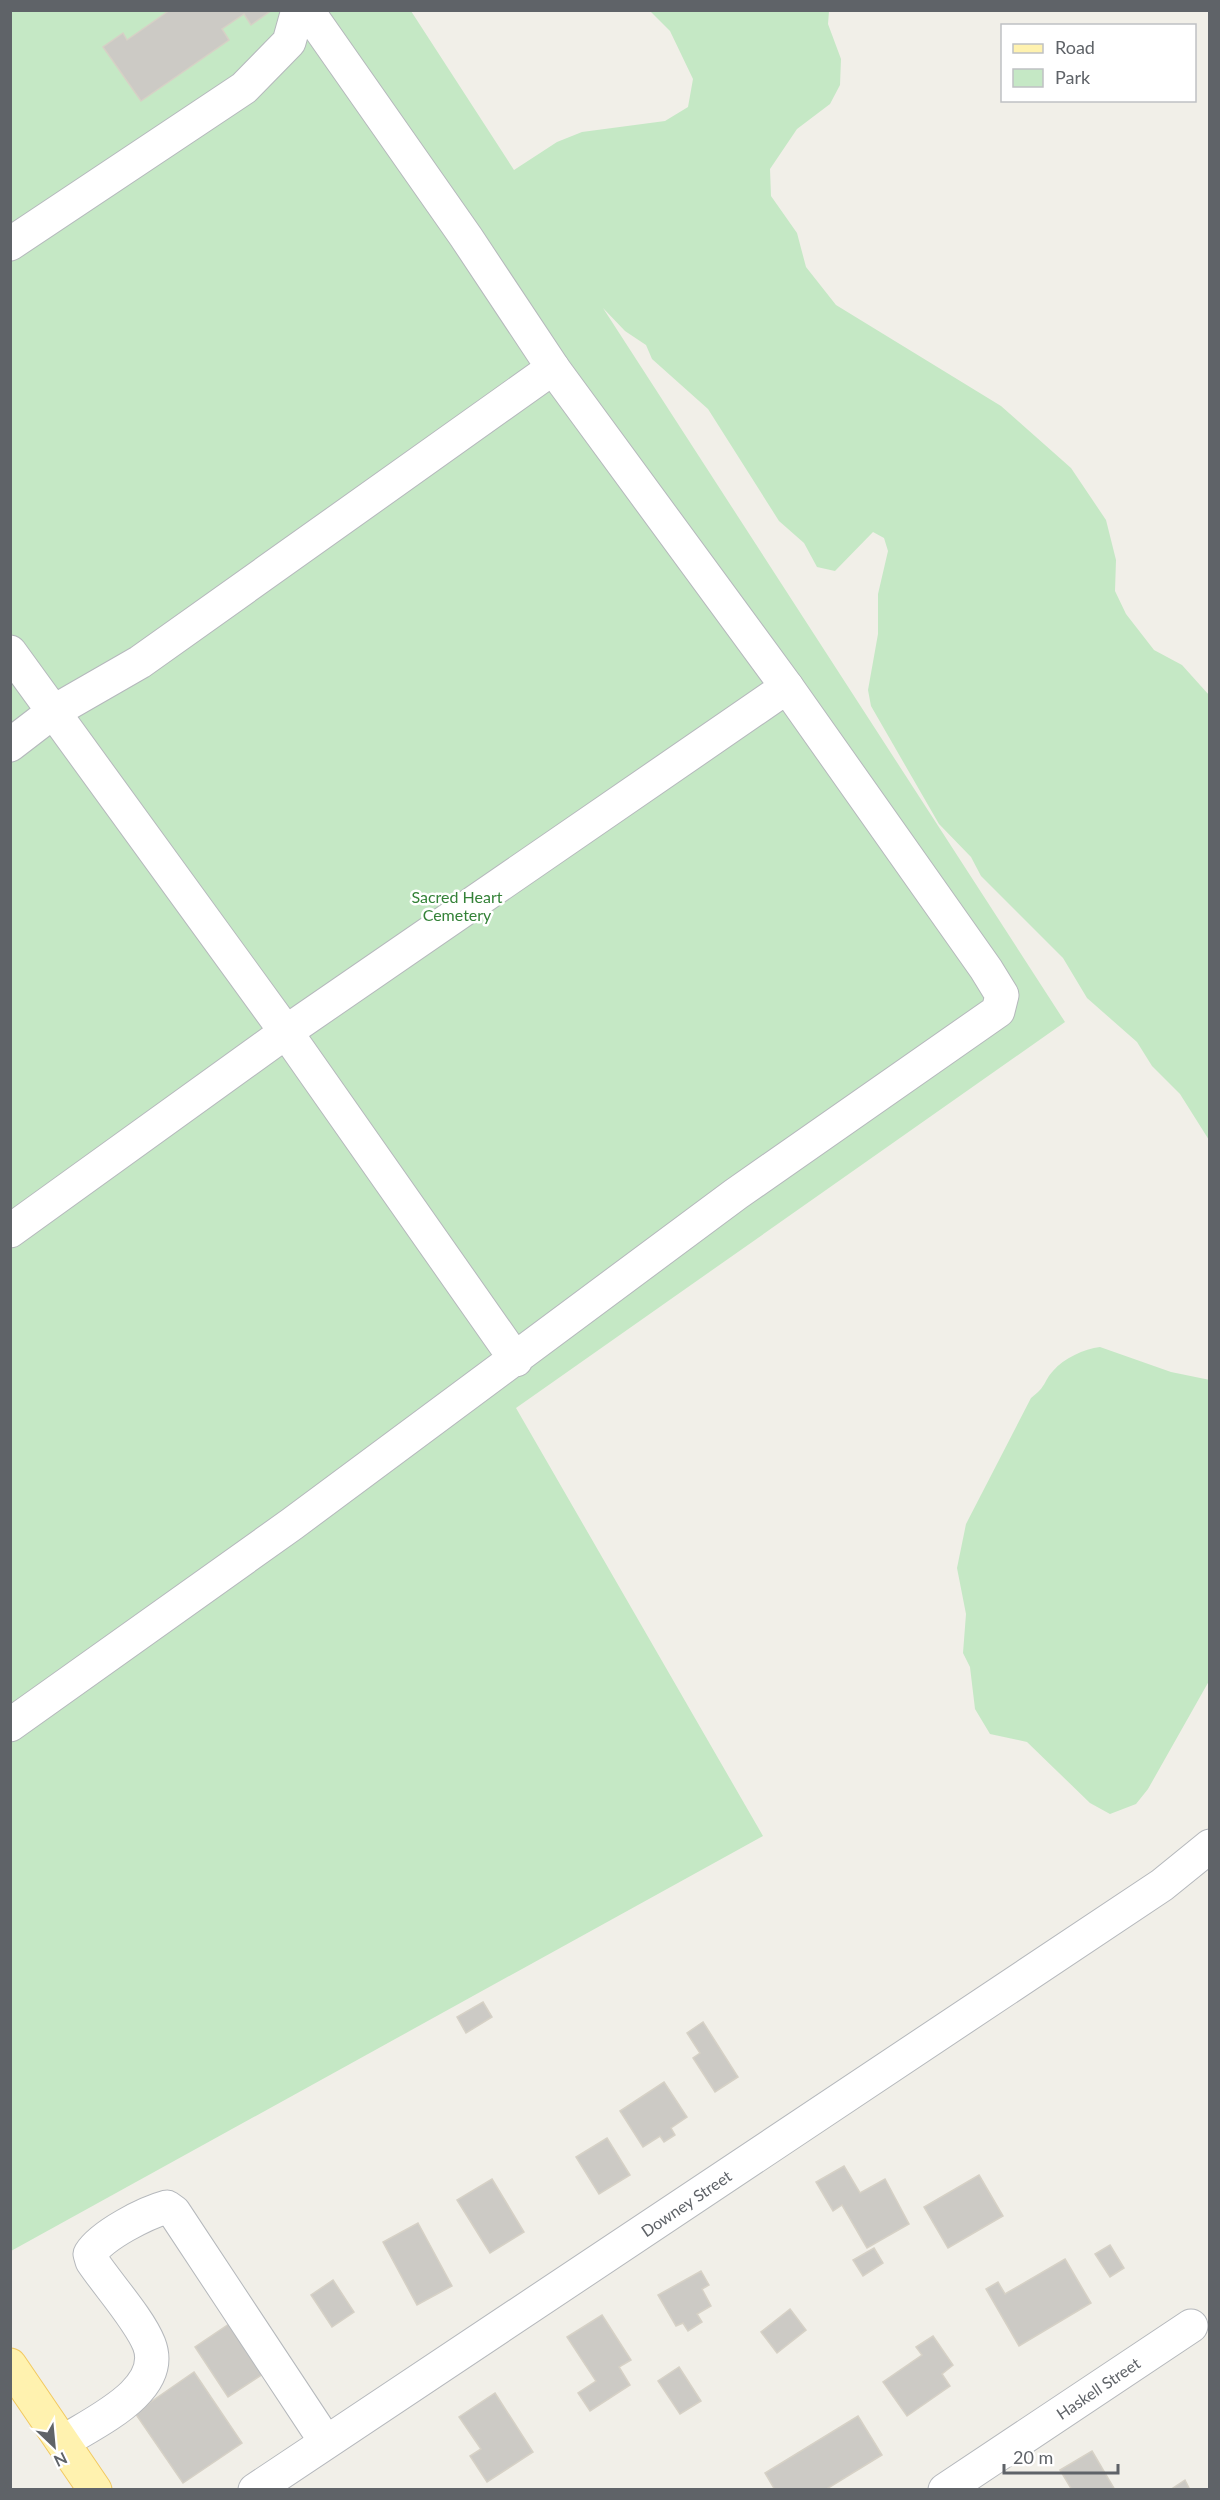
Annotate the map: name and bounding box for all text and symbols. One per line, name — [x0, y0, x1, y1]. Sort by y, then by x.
legend — [1001, 24, 1196, 102]
text: Road — [1055, 36, 1095, 58]
text: Park — [1055, 66, 1091, 88]
park label: Sacred Heart Cemetery — [411, 887, 503, 924]
street label: Downey Street — [637, 2166, 735, 2240]
street label: Haskell Street — [1053, 2353, 1144, 2423]
north arrow — [24, 2416, 84, 2476]
scale bar — [1004, 2437, 1118, 2475]
text: 20 m — [1013, 2446, 1053, 2468]
text: N — [51, 2449, 70, 2471]

